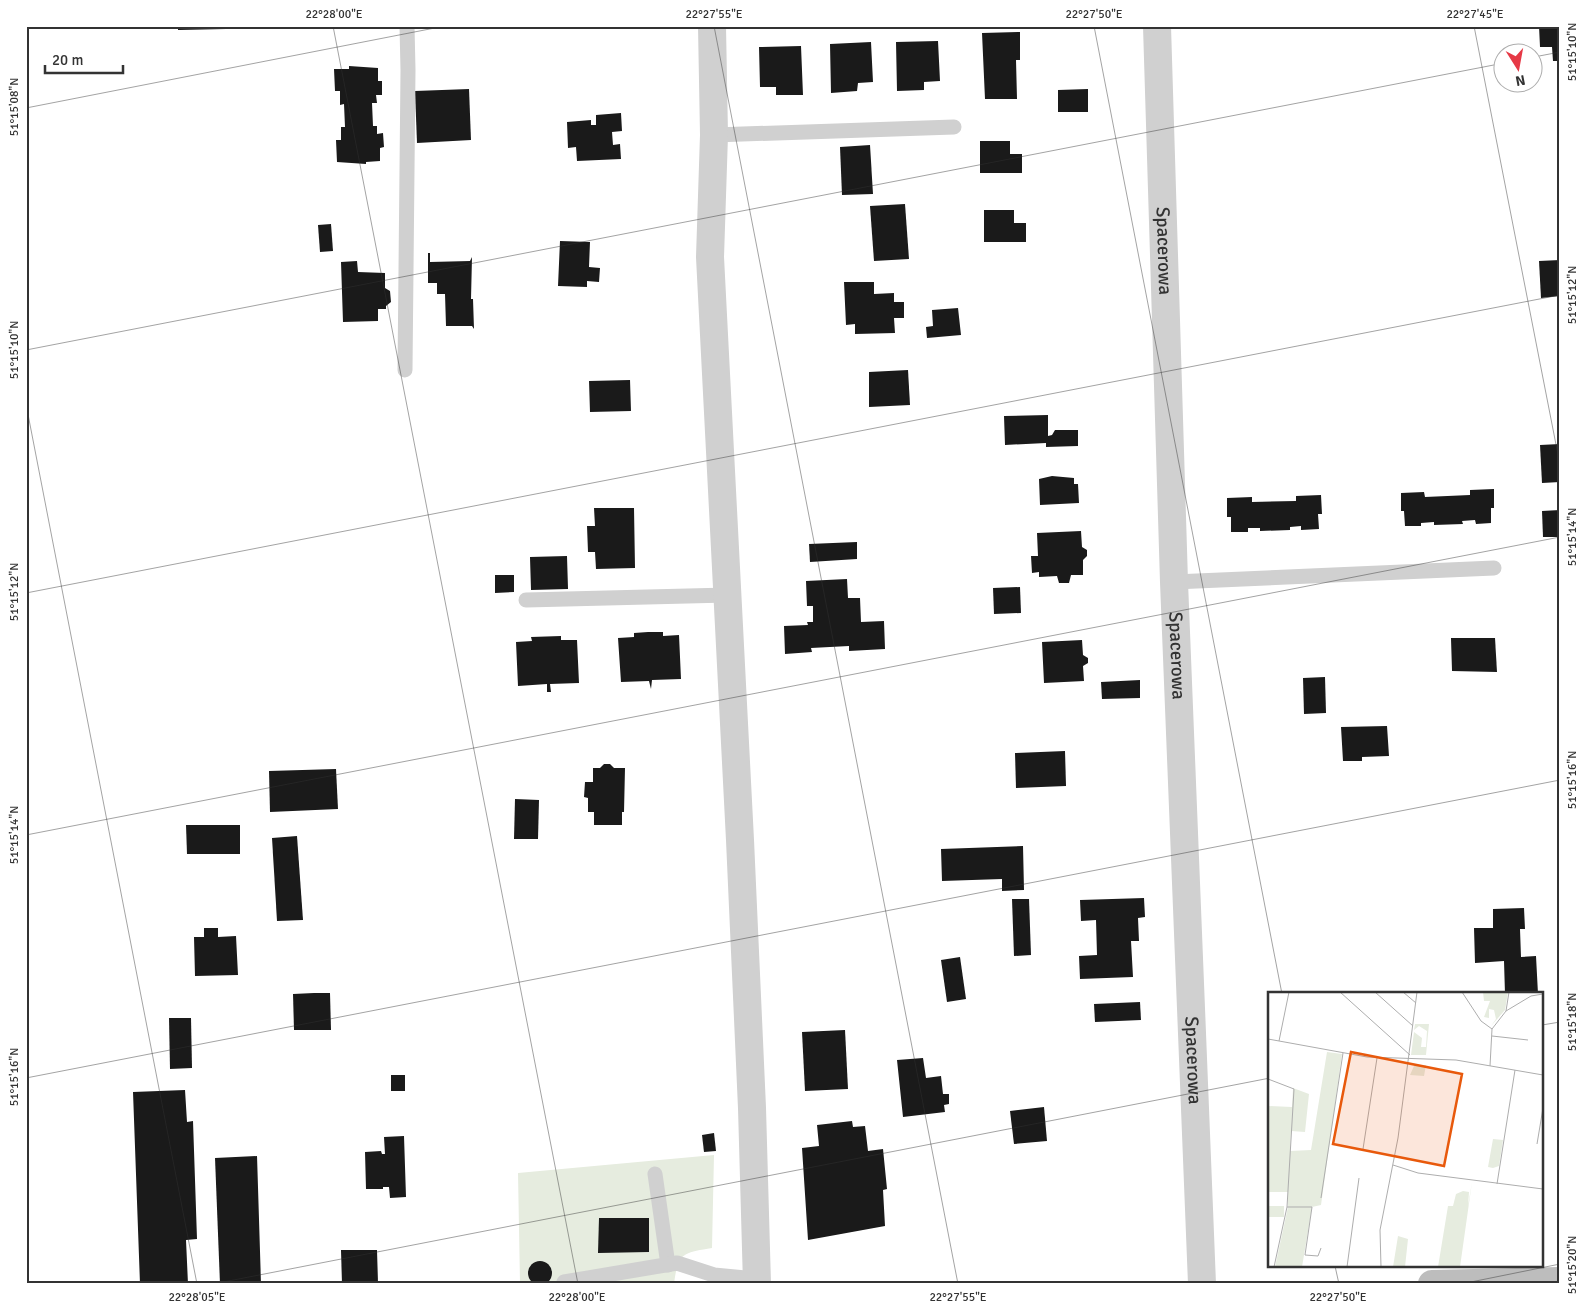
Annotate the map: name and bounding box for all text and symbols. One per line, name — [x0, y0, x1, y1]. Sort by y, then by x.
text: 22°28'00"E — [305, 7, 363, 22]
text: 22°27'55"E — [685, 7, 743, 22]
text: 22°27'50"E — [1065, 7, 1123, 22]
text: 22°27'45"E — [1446, 7, 1504, 22]
text: 51°15'10"N — [1565, 23, 1580, 81]
scale bar — [45, 42, 122, 74]
north arrow — [1494, 42, 1544, 92]
text: 20 m — [52, 51, 83, 69]
text: N — [1514, 71, 1527, 90]
text: 51°15'08"N — [7, 78, 22, 136]
street label: Spacerowa — [1151, 206, 1177, 295]
text: 51°15'12"N — [1565, 266, 1580, 324]
text: 51°15'10"N — [7, 321, 22, 379]
text: 51°15'14"N — [1565, 508, 1580, 566]
text: 51°15'12"N — [7, 563, 22, 621]
street label: Spacerowa — [1163, 611, 1191, 700]
text: 51°15'16"N — [1565, 751, 1580, 809]
text: 51°15'14"N — [7, 806, 22, 864]
inset map — [1268, 992, 1544, 1268]
text: 51°15'18"N — [1565, 993, 1580, 1051]
street label: Spacerowa — [1179, 1016, 1207, 1105]
text: 51°15'16"N — [7, 1048, 22, 1106]
text: 51°15'20"N — [1565, 1236, 1580, 1294]
text: 22°28'05"E — [168, 1290, 226, 1305]
text: 22°28'00"E — [548, 1290, 606, 1305]
text: 22°27'55"E — [929, 1290, 987, 1305]
text: 22°27'50"E — [1309, 1290, 1367, 1305]

